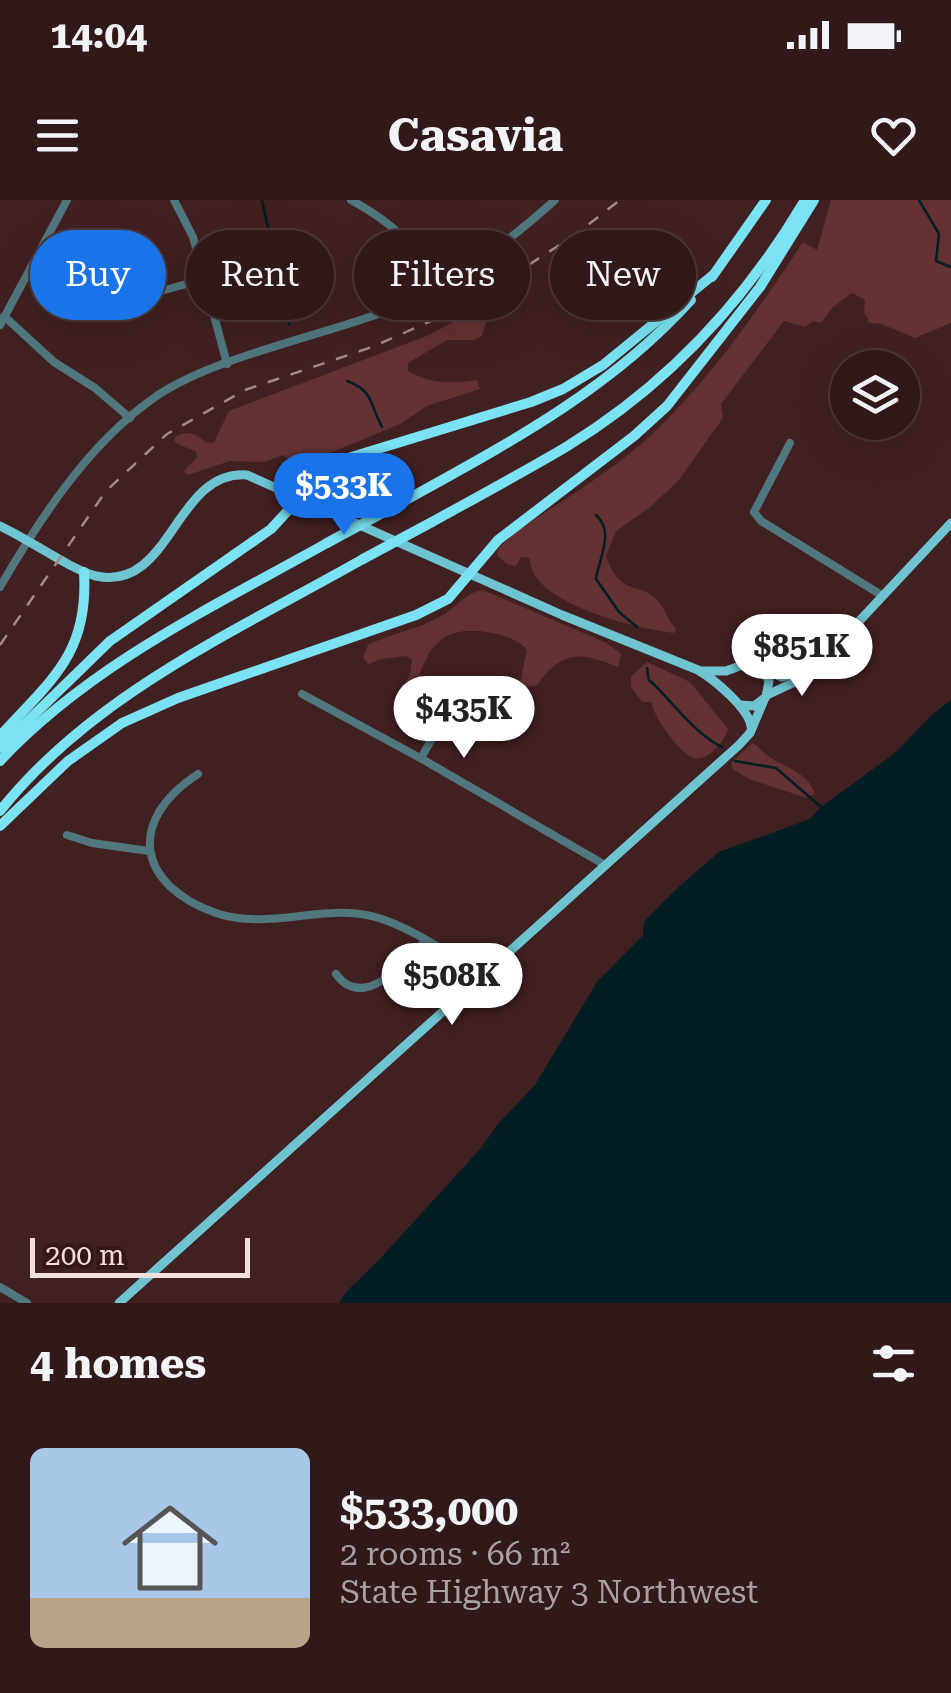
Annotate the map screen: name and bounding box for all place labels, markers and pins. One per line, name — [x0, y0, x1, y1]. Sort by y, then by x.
pin: $533K — [274, 453, 414, 538]
pin: $851K — [732, 614, 872, 699]
pin: $435K — [394, 676, 534, 761]
pin: $508K — [382, 943, 522, 1028]

